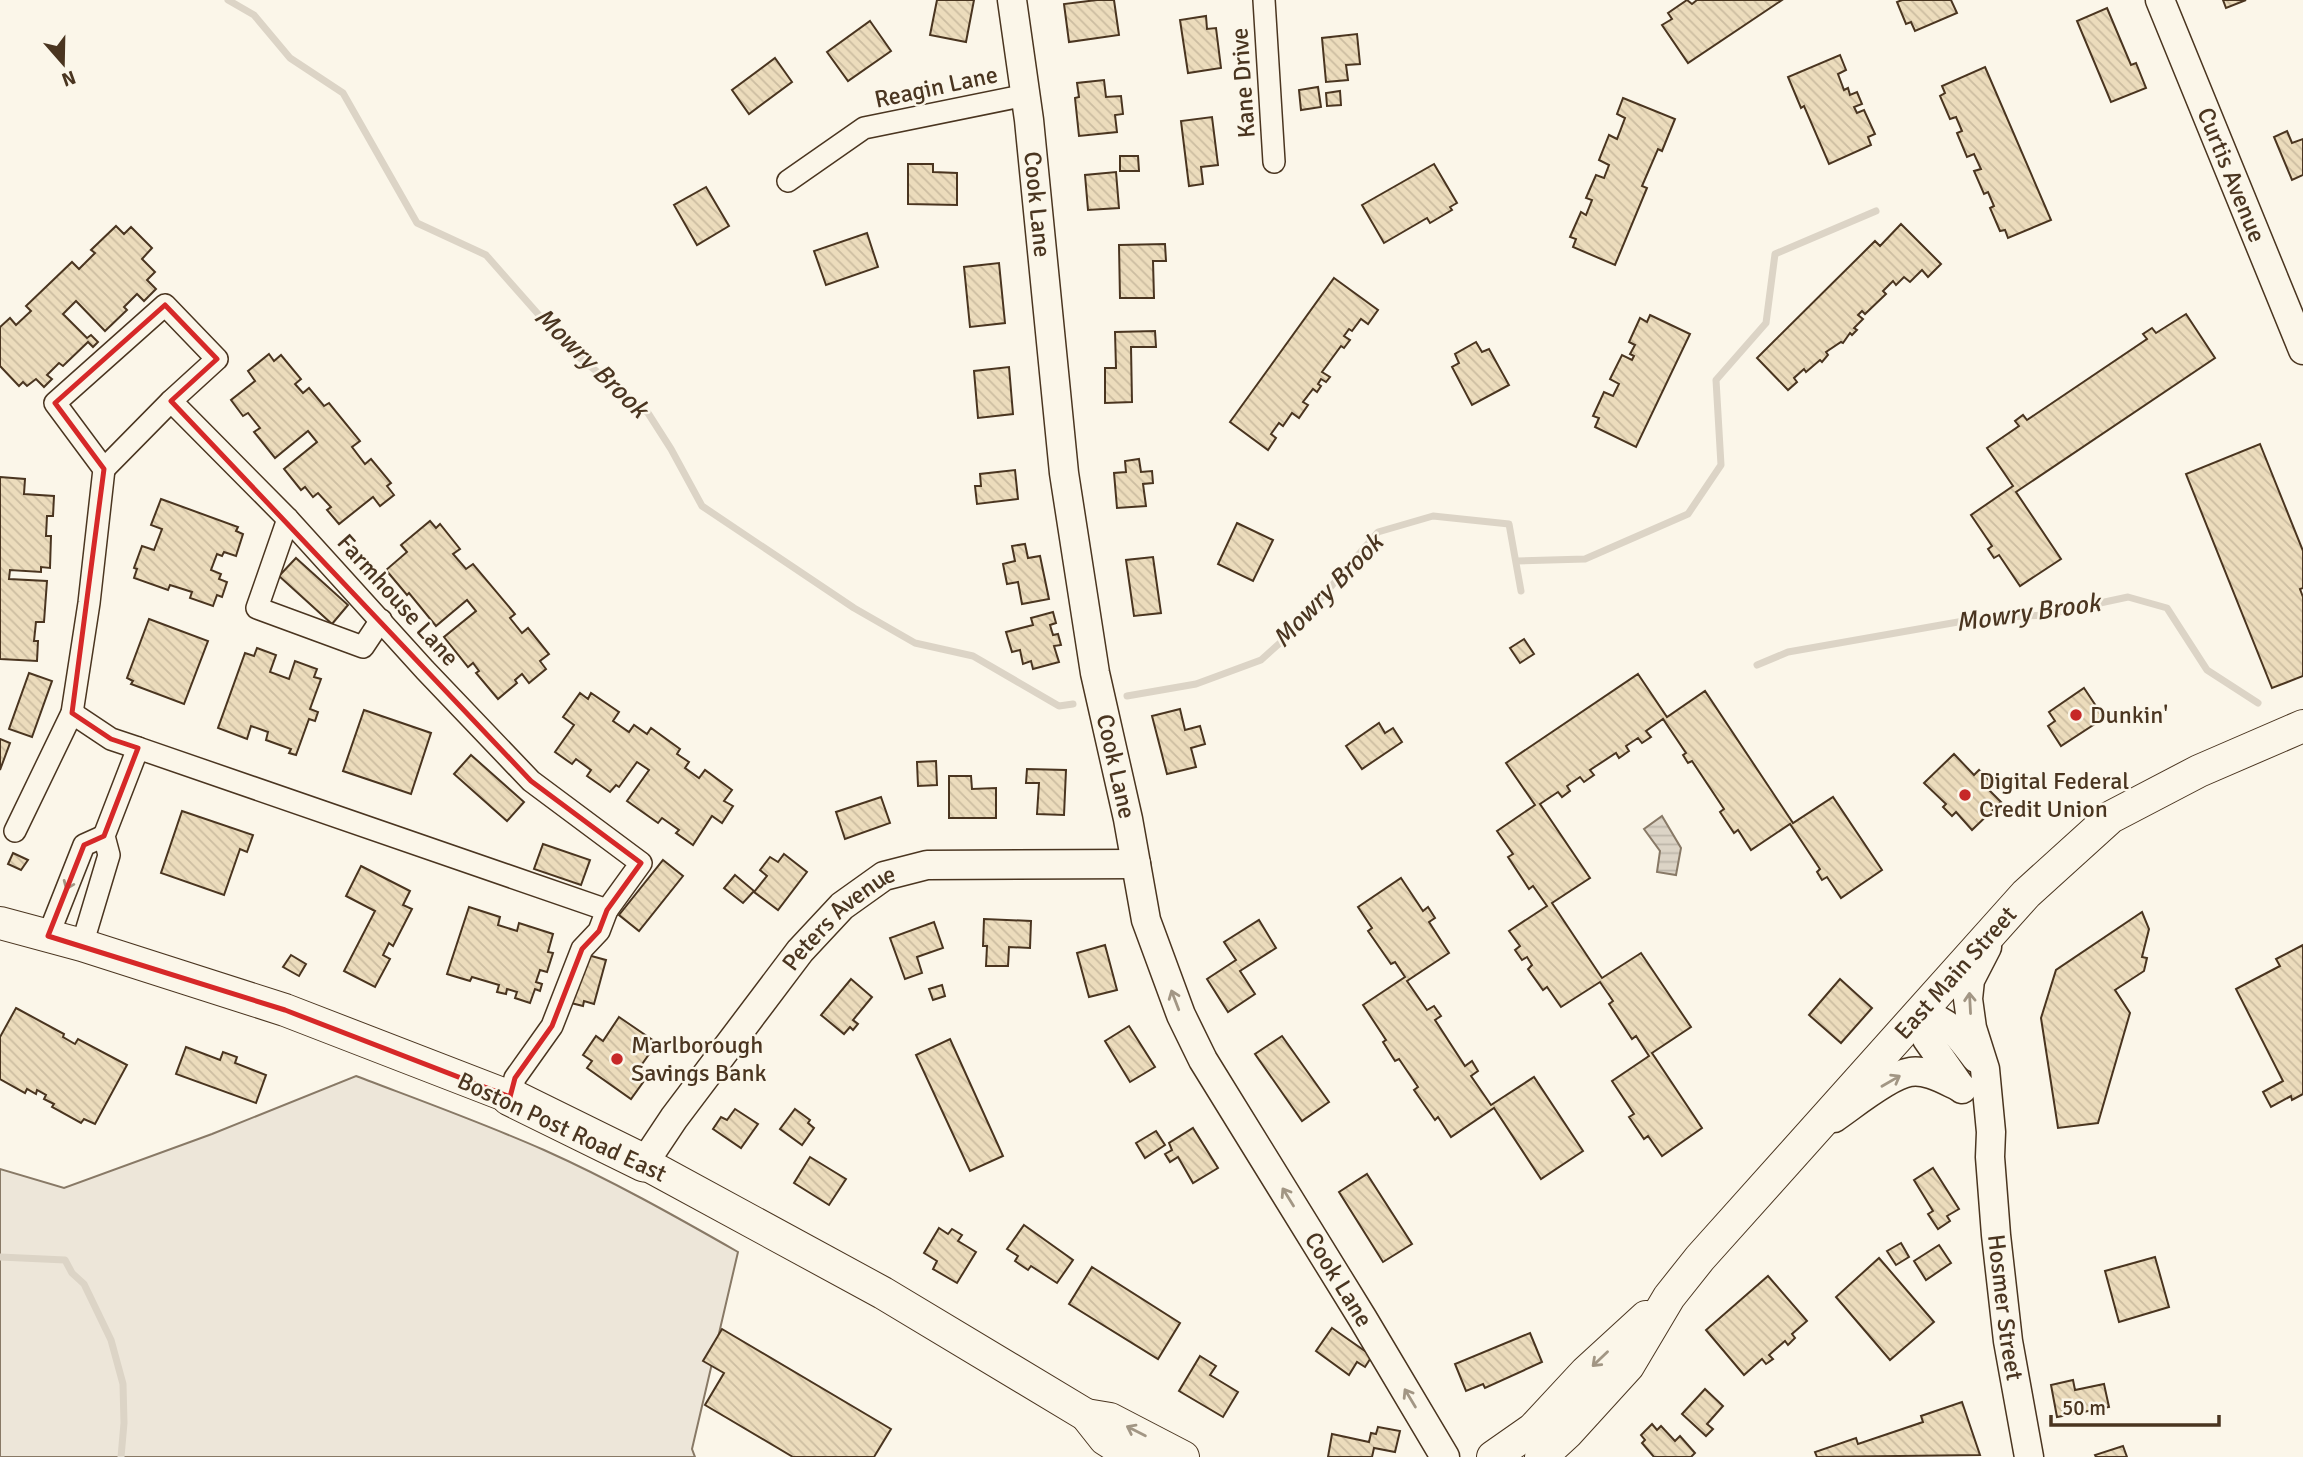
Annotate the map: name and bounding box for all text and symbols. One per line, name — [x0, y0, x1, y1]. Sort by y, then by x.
street label: Kane Drive — [1224, 27, 1262, 139]
north arrow — [28, 28, 98, 98]
street label: Reagin Lane — [872, 59, 1000, 115]
text: N — [58, 64, 79, 92]
street label: Curtis Avenue — [2191, 103, 2272, 247]
street label: Cook Lane — [1017, 150, 1058, 259]
water label: Mowry Brook — [527, 301, 656, 426]
water label: Mowry Brook — [1266, 526, 1391, 655]
street label: Farmhouse Lane — [331, 528, 465, 672]
water label: Mowry Brook — [1954, 587, 2104, 639]
place label: Dunkin' — [2090, 700, 2168, 730]
marker: Dunkin' — [2068, 707, 2084, 723]
street label: Cook Lane — [1090, 711, 1142, 821]
place label: Digital Federal Credit Union — [1979, 766, 2129, 824]
marker: Digital Federal Credit Union — [1957, 787, 1973, 803]
street label: Peters Avenue — [776, 859, 898, 977]
one-way arrow — [62, 868, 75, 890]
street label: East Main Street — [1888, 900, 2023, 1046]
one-way arrow — [1168, 989, 1180, 1011]
one-way arrow — [1963, 992, 1976, 1015]
place label: Marlborough Savings Bank — [631, 1030, 767, 1088]
marker: Marlborough Savings Bank — [609, 1051, 625, 1067]
street label: Boston Post Road East — [453, 1065, 671, 1189]
one-way arrow — [1881, 1074, 1901, 1088]
one-way arrow — [1280, 1187, 1294, 1207]
street label: Cook Lane — [1298, 1226, 1379, 1332]
street label: Hosmer Street — [1981, 1233, 2030, 1383]
one-way arrow — [1591, 1351, 1608, 1368]
scale bar — [2051, 1384, 2219, 1428]
one-way arrow — [1403, 1389, 1417, 1409]
text: 50 m — [2062, 1395, 2106, 1421]
one-way arrow — [1126, 1424, 1147, 1438]

